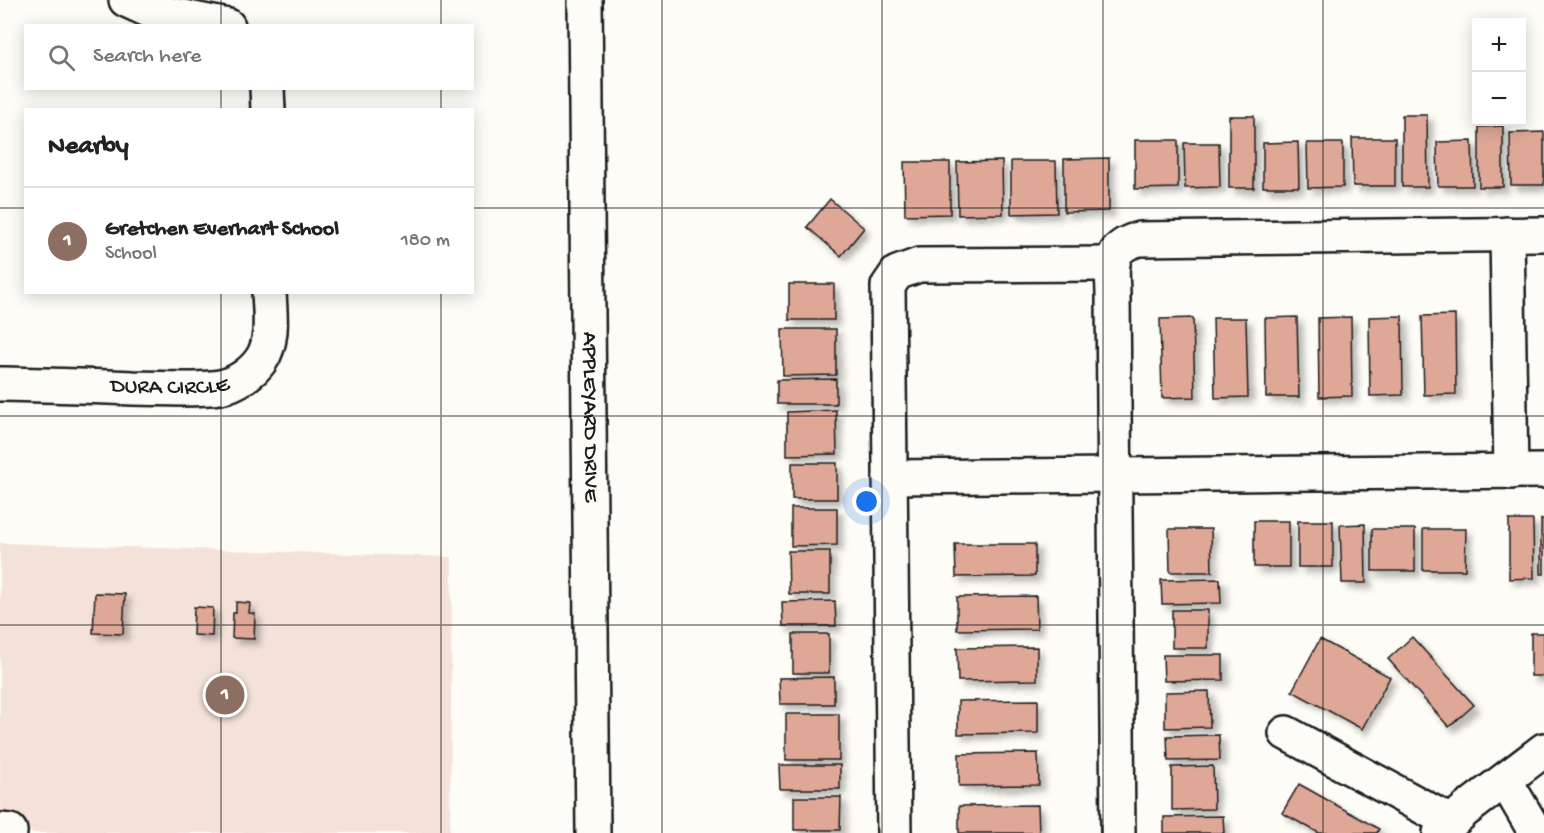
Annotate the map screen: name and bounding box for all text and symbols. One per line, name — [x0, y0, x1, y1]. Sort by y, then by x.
map controls — [1472, 18, 1526, 126]
button: + — [1472, 18, 1526, 72]
search box — [24, 24, 474, 90]
icon: search — [45, 41, 78, 74]
text: Search here — [93, 44, 201, 70]
button: − — [1472, 72, 1526, 126]
text: Nearby — [48, 132, 129, 163]
text: Gretchen Everhart School — [105, 217, 339, 243]
text: 1 — [63, 230, 72, 253]
text: 180 m — [401, 230, 450, 253]
text: School — [105, 243, 157, 266]
street label: APPLEYARD DRIVE — [575, 332, 603, 504]
street label: DURA CIRCLE — [108, 372, 233, 402]
your location — [852, 487, 881, 516]
pin: 1 — [206, 672, 244, 718]

